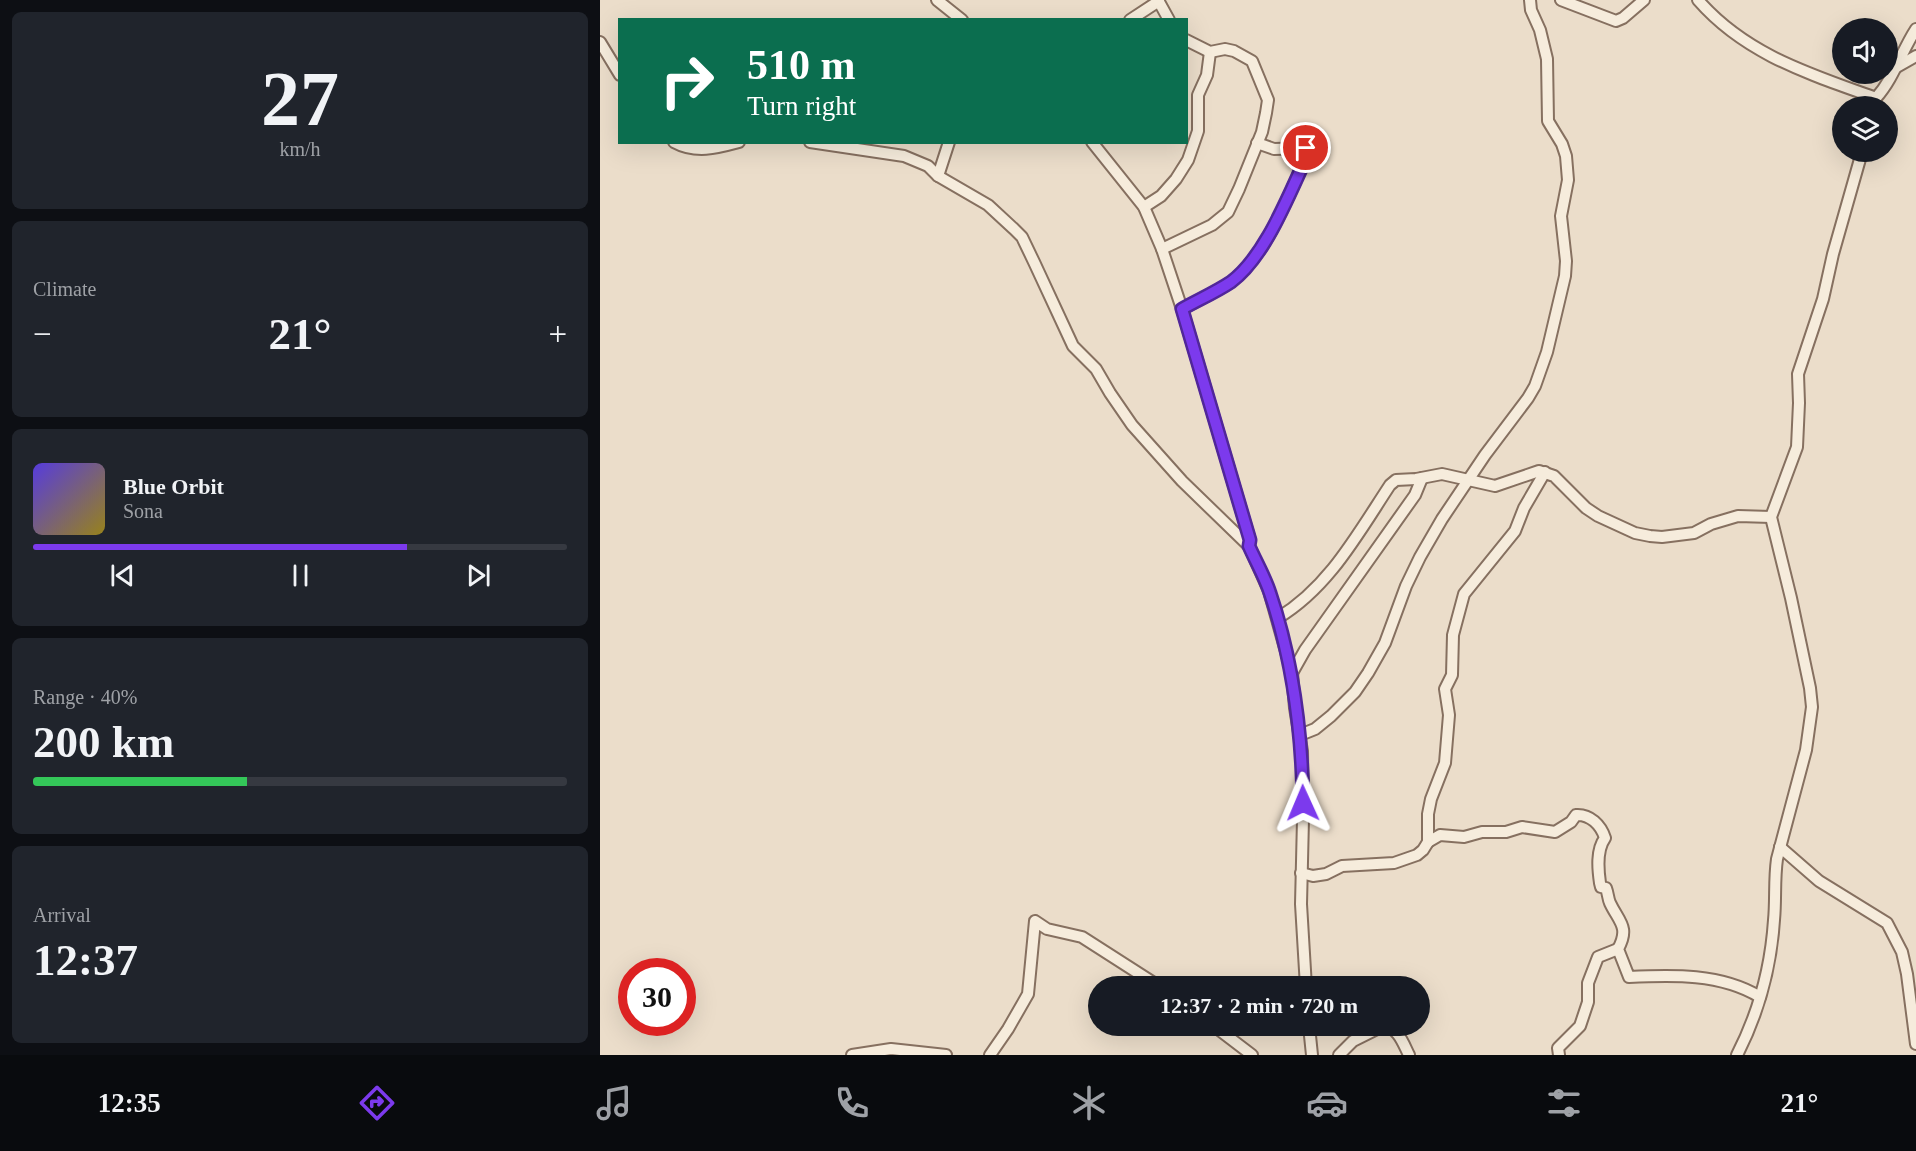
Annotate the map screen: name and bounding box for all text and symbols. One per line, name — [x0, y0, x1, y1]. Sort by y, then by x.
map controls — [1832, 18, 1898, 162]
button: sound — [1832, 18, 1898, 84]
icon: right — [648, 42, 726, 120]
text: 510 m — [747, 42, 856, 88]
text: 27 — [261, 55, 339, 142]
text: Turn right — [747, 91, 856, 121]
button: layers — [1832, 96, 1898, 162]
pin — [1280, 122, 1331, 173]
icon: arrive — [1289, 131, 1322, 164]
text: km/h — [279, 138, 321, 160]
text: Climate — [33, 278, 96, 300]
text: 21° — [269, 309, 332, 359]
text: − — [33, 316, 52, 352]
text: + — [548, 316, 567, 352]
text: Blue Orbit — [123, 474, 224, 499]
text: Sona — [123, 500, 163, 522]
icon: previous — [106, 559, 139, 592]
icon: pause — [284, 559, 317, 592]
icon: next — [462, 559, 495, 592]
text: Range · 40% — [33, 686, 137, 708]
text: 200 km — [33, 717, 174, 767]
position arrow — [1271, 771, 1335, 835]
text: Arrival — [33, 904, 91, 926]
text: 12:37 — [33, 935, 138, 985]
speed limit sign: 30 — [618, 958, 696, 1036]
text: 12:37 · 2 min · 720 m — [1160, 993, 1358, 1018]
icon: directions — [356, 1082, 398, 1124]
icon: music — [593, 1082, 635, 1124]
icon: phone — [831, 1082, 873, 1124]
icon: climate — [1068, 1082, 1110, 1124]
icon: car — [1306, 1082, 1348, 1124]
icon: filters — [1543, 1082, 1585, 1124]
text: 12:35 — [98, 1088, 161, 1118]
text: 21° — [1780, 1088, 1818, 1118]

